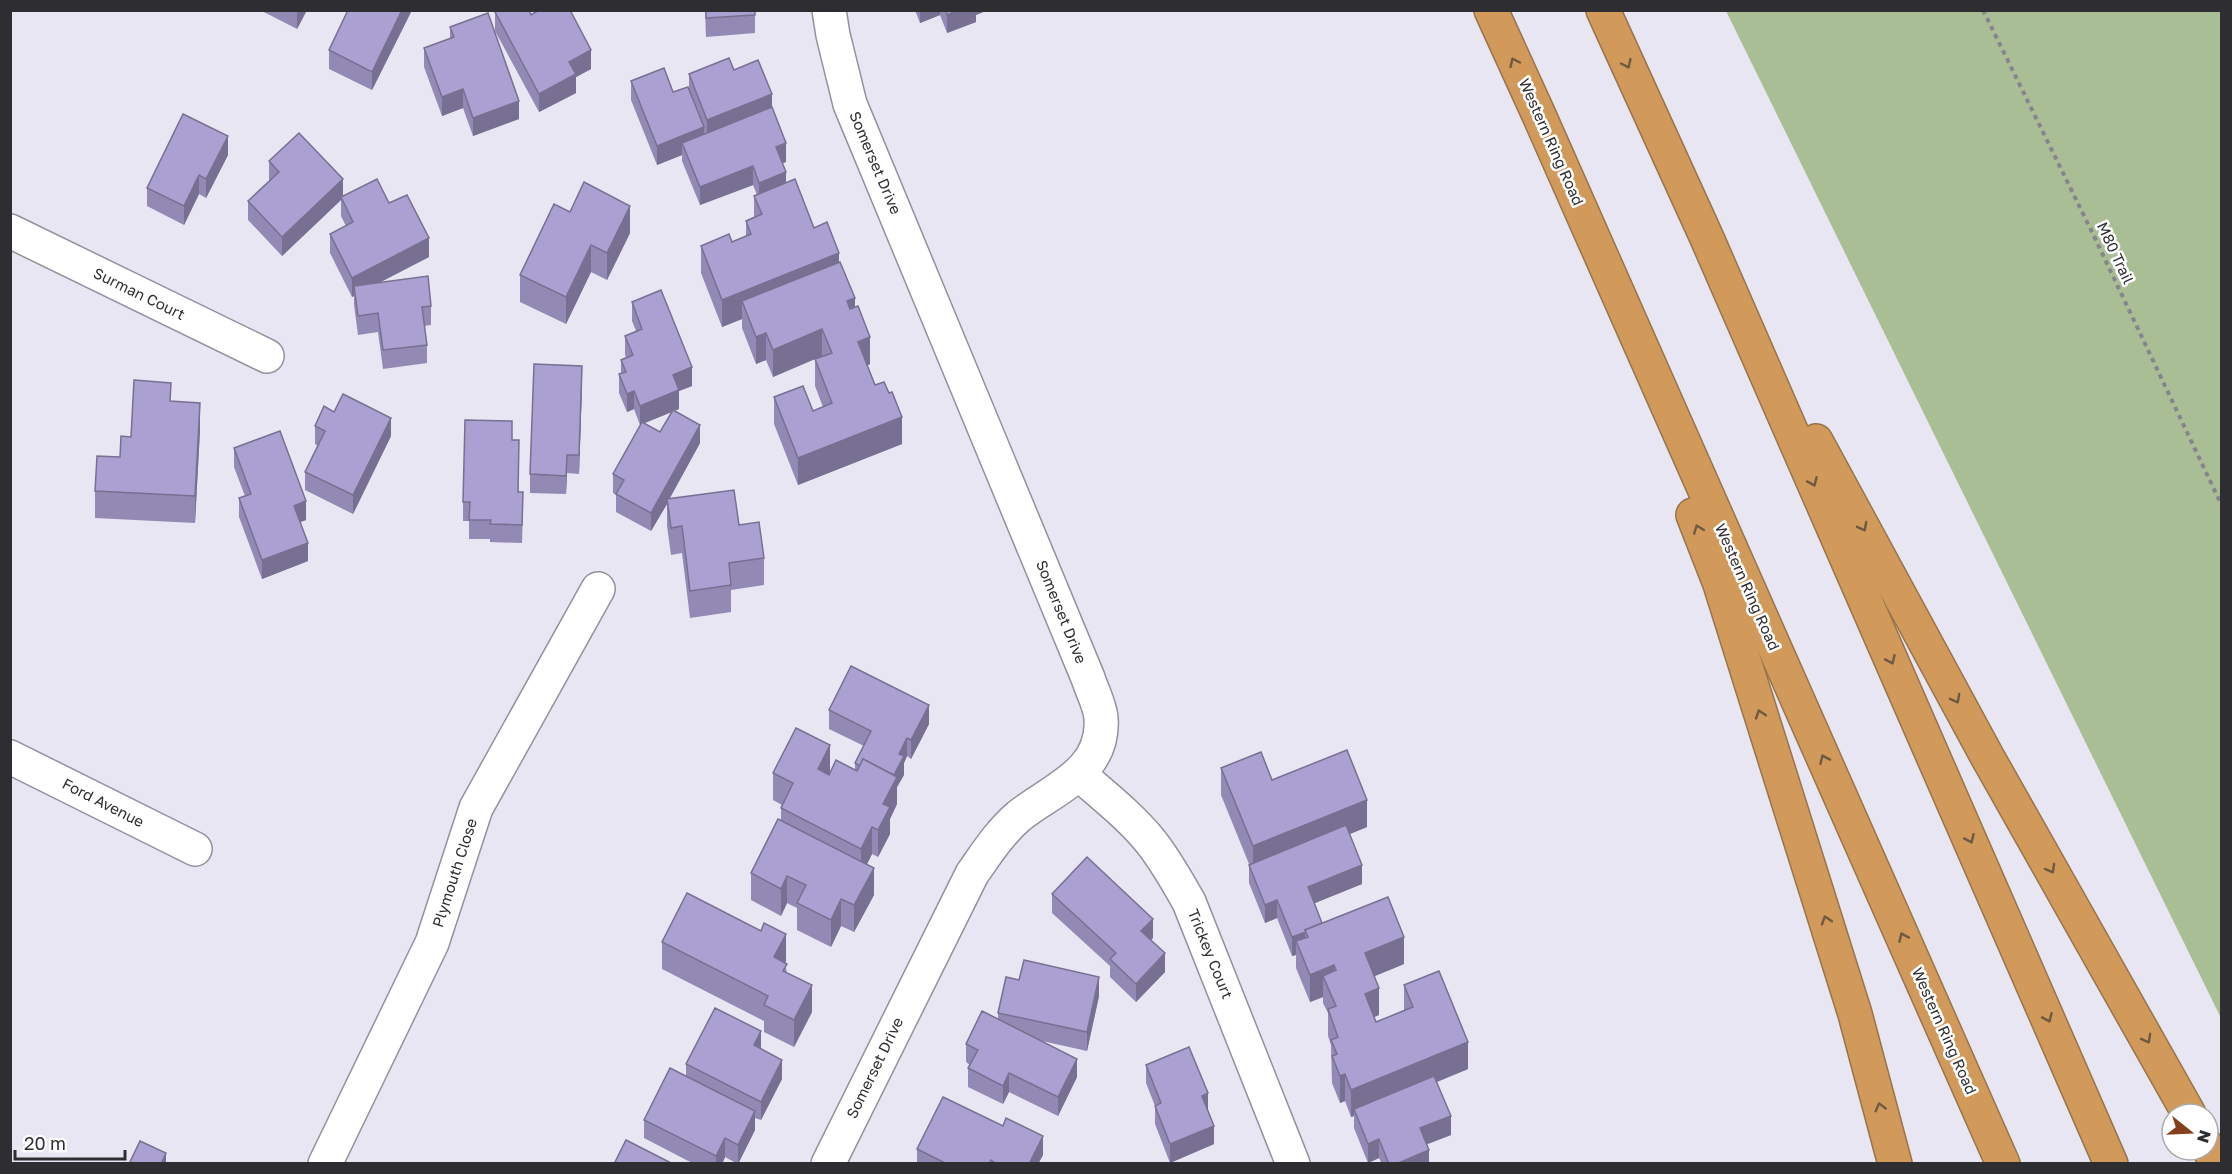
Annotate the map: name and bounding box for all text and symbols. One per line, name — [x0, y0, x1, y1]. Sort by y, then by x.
one-way arrow — [1510, 57, 1522, 68]
one-way arrow — [1620, 57, 1632, 68]
street label: Western Ring Road — [1516, 75, 1588, 208]
street label: Somerset Drive — [846, 108, 906, 217]
street label: M80 Trail — [2094, 219, 2138, 286]
street label: Surman Court — [91, 263, 188, 323]
one-way arrow — [1806, 475, 1818, 486]
street label: Western Ring Road — [1712, 520, 1784, 653]
one-way arrow — [1856, 521, 1867, 532]
one-way arrow — [1693, 524, 1706, 535]
street label: Somerset Drive — [1033, 557, 1091, 666]
one-way arrow — [1884, 654, 1896, 665]
one-way arrow — [1949, 693, 1960, 703]
one-way arrow — [1755, 709, 1768, 720]
one-way arrow — [1819, 754, 1831, 765]
street label: Ford Avenue — [60, 774, 148, 831]
street label: Plymouth Close — [428, 816, 480, 929]
one-way arrow — [1962, 833, 1974, 844]
one-way arrow — [2044, 863, 2055, 874]
street label: Trickey Court — [1185, 906, 1237, 1001]
one-way arrow — [1820, 915, 1833, 926]
one-way arrow — [1898, 933, 1910, 944]
street label: Western Ring Road — [1909, 964, 1981, 1097]
one-way arrow — [2041, 1011, 2053, 1022]
street label: Somerset Drive — [842, 1014, 906, 1121]
one-way arrow — [2140, 1033, 2151, 1043]
one-way arrow — [1875, 1102, 1887, 1113]
north arrow — [2160, 1102, 2220, 1162]
scale bar — [15, 1123, 124, 1161]
text: N — [2193, 1128, 2216, 1146]
text: 20 m — [24, 1132, 66, 1154]

